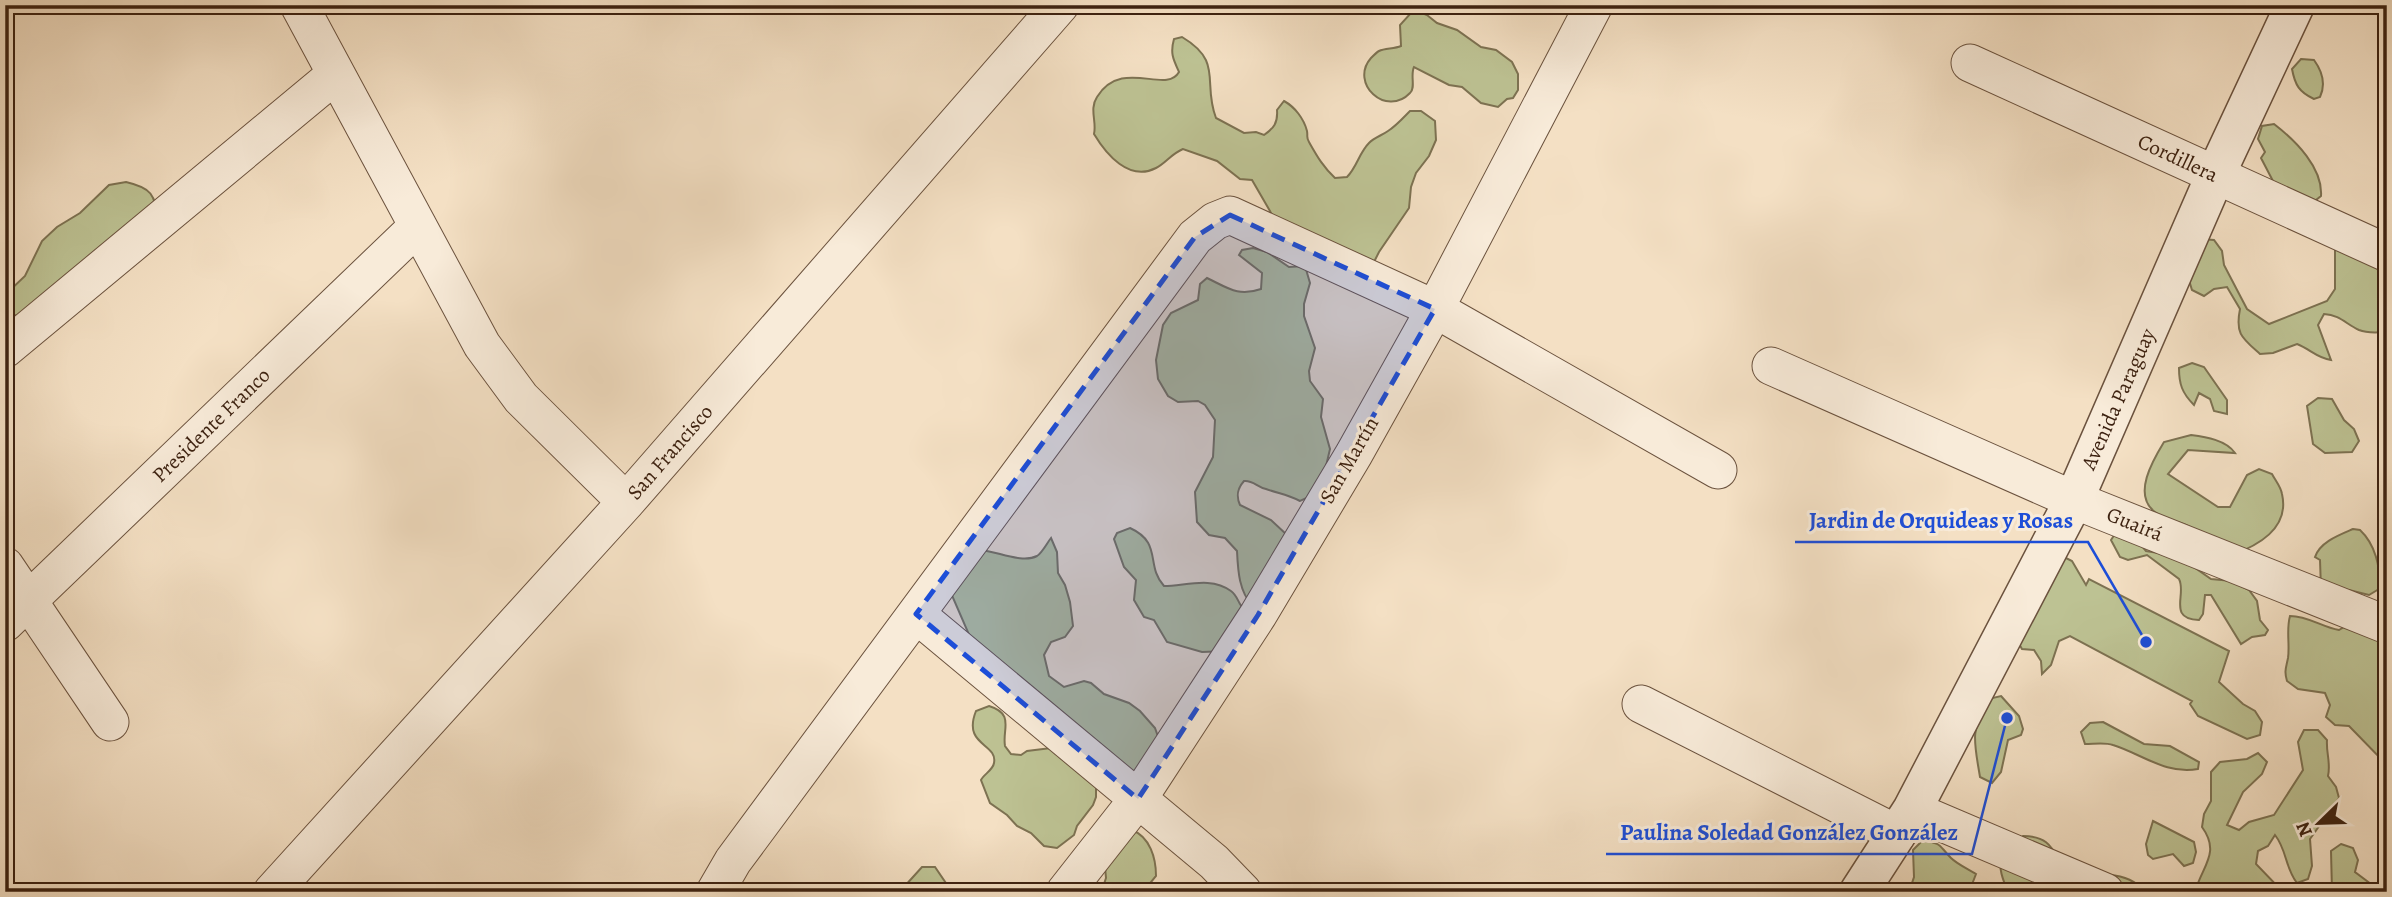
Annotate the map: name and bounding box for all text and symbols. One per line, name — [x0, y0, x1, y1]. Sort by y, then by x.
street label: Cordillera — [2133, 127, 2223, 189]
street label: Avenida Paraguay — [2074, 323, 2162, 475]
street label: Presidente Franco — [146, 361, 276, 489]
street label: San Francisco — [621, 398, 719, 506]
street label: San Martín — [1313, 411, 1385, 509]
callout: Jardin de Orquideas y Rosas — [1795, 498, 2088, 542]
street label: Guairá — [2103, 500, 2167, 548]
text: Jardin de Orquideas y Rosas — [1809, 505, 2073, 536]
north arrow — [2284, 788, 2354, 858]
callout: Paulina Soledad González González — [1606, 810, 1972, 854]
text: Paulina Soledad González González — [1620, 817, 1958, 848]
text: N — [2290, 818, 2319, 841]

